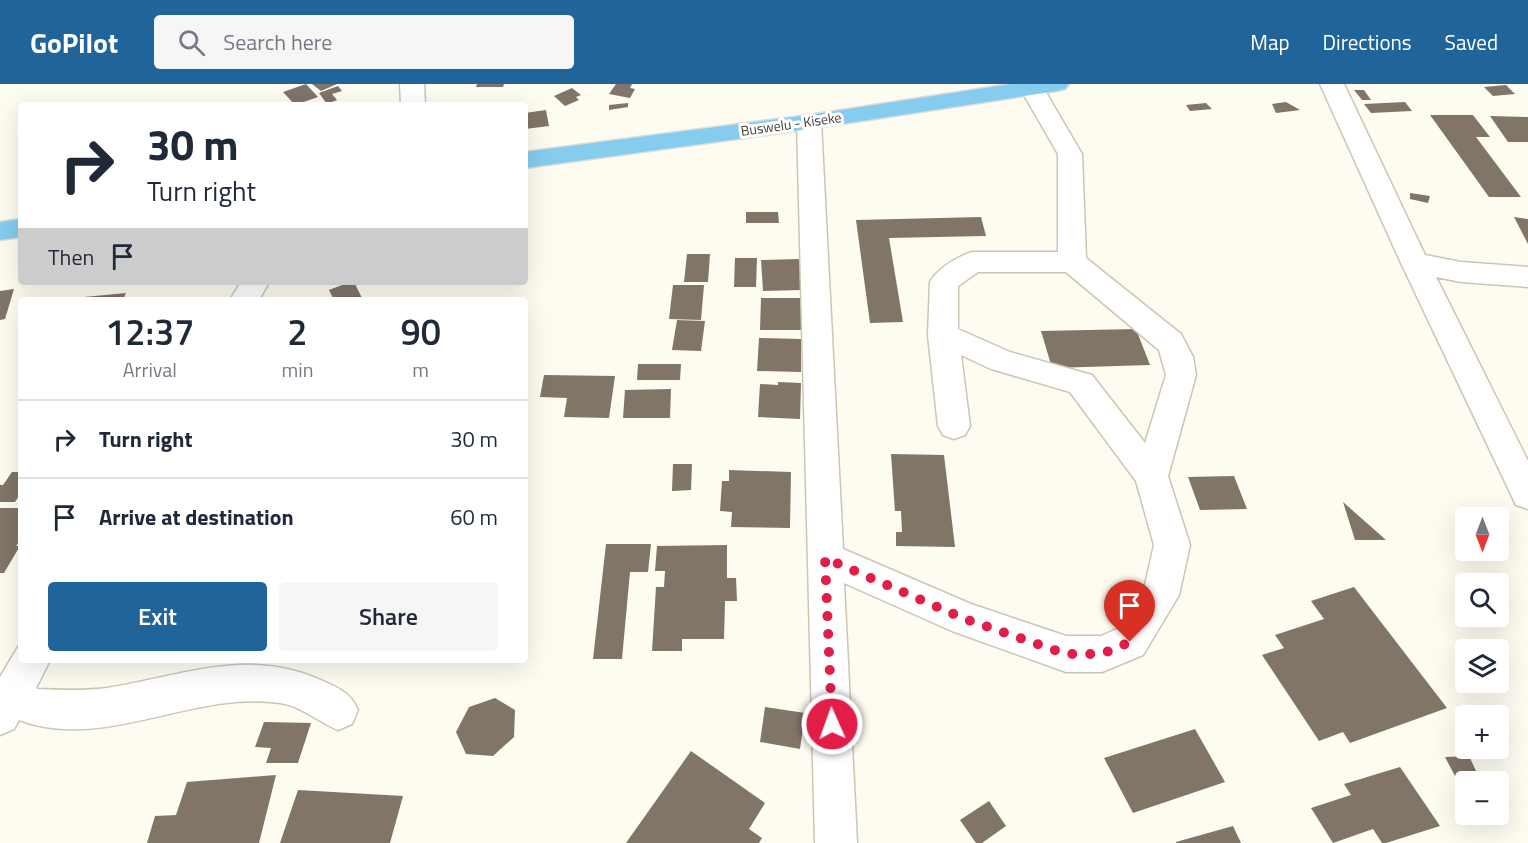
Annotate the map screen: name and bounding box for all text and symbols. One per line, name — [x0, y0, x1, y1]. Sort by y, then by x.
search box — [154, 15, 574, 69]
text: GoPilot — [30, 21, 118, 64]
text: Search here — [223, 25, 332, 59]
icon: search — [175, 26, 208, 59]
text: Map — [1250, 26, 1290, 58]
text: Directions — [1323, 26, 1412, 58]
text: Saved — [1445, 26, 1498, 58]
street label: Buswelu - Kiseke — [739, 106, 843, 141]
text: 30 m — [147, 112, 239, 176]
icon: right — [48, 126, 126, 204]
text: Turn right — [147, 170, 256, 211]
text: Then — [48, 240, 94, 274]
icon: arrive — [106, 240, 139, 273]
text: 12:37 — [105, 304, 194, 359]
text: 2 — [287, 304, 308, 359]
text: 90 — [401, 304, 441, 359]
text: Arrival — [123, 354, 177, 385]
text: min — [282, 354, 313, 385]
text: m — [412, 354, 429, 385]
text: Turn right — [99, 422, 193, 456]
text: 30 m — [450, 422, 498, 456]
icon: right — [48, 423, 81, 456]
text: Arrive at destination — [99, 500, 294, 534]
text: 60 m — [450, 500, 498, 534]
icon: arrive — [48, 501, 81, 534]
north arrow — [1455, 507, 1509, 561]
map controls — [1455, 507, 1509, 825]
button: search — [1455, 573, 1509, 627]
pin — [1104, 580, 1155, 642]
button: Exit — [48, 582, 267, 651]
button: Share — [279, 582, 498, 651]
icon: arrive — [1113, 589, 1146, 622]
button: layers — [1455, 639, 1509, 693]
position arrow — [800, 692, 864, 756]
button: + — [1455, 705, 1509, 759]
button: − — [1455, 771, 1509, 825]

